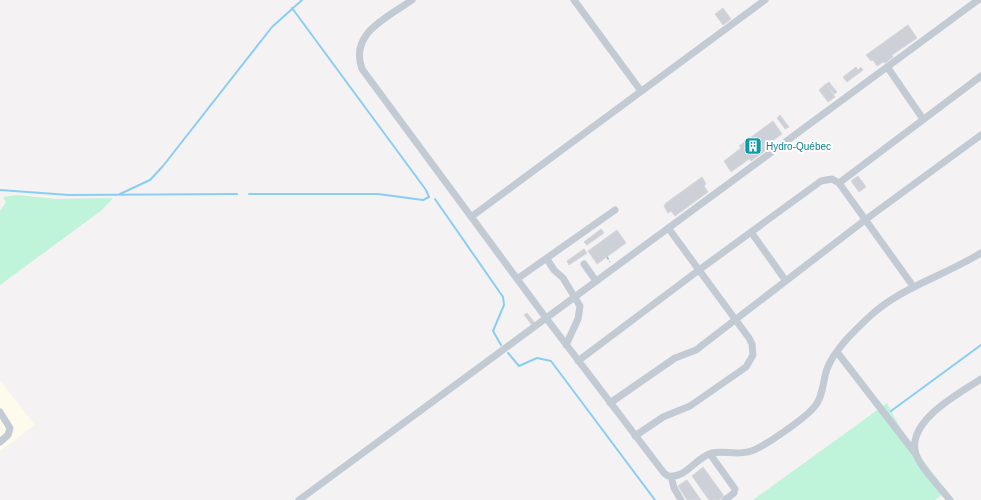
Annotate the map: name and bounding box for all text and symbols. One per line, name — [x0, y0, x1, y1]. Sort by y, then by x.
building icon: Hydro-Québec — [743, 136, 763, 156]
place label: Hydro-Québec — [766, 141, 831, 152]

